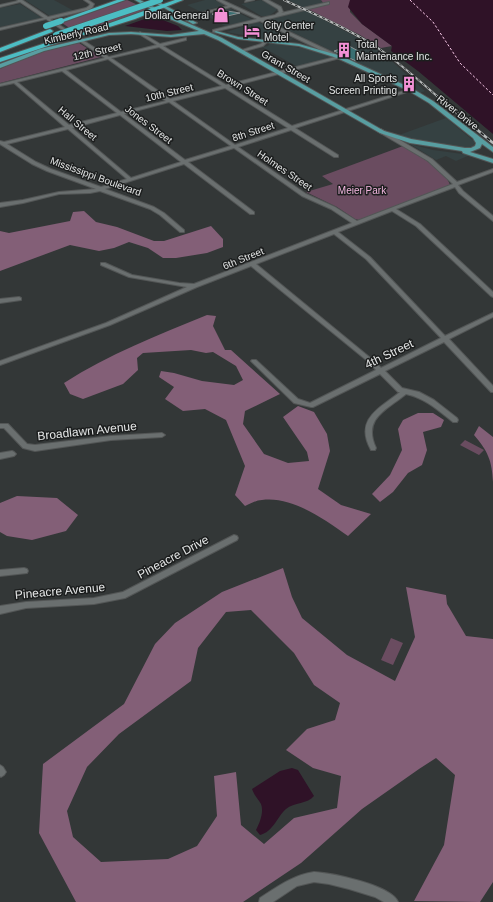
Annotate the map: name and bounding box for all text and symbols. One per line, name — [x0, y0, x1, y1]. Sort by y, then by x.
shop icon: Dollar General — [212, 6, 230, 24]
place label: Dollar General — [145, 10, 209, 21]
place label: City Center Motel — [264, 20, 315, 43]
street label: Kimberly Road — [43, 21, 109, 46]
hotel icon: City Center Motel — [243, 22, 261, 40]
place label: Total Maintenance Inc. — [356, 39, 432, 62]
street label: 12th Street — [72, 41, 122, 62]
building icon: Total Maintenance Inc. — [335, 41, 353, 59]
street label: Grant Street — [259, 48, 312, 85]
street label: Brown Street — [215, 67, 270, 108]
place label: All Sports Screen Printing — [329, 73, 397, 96]
building icon: All Sports Screen Printing — [400, 75, 418, 93]
street label: 10th Street — [144, 81, 194, 104]
street label: River Drive — [435, 93, 481, 132]
street label: Jones Street — [123, 103, 175, 146]
street label: Hall Street — [56, 104, 99, 143]
street label: 8th Street — [231, 119, 276, 143]
street label: Holmes Street — [255, 148, 314, 193]
street label: Mississippi Boulevard — [49, 155, 143, 198]
park label: Meier Park — [338, 185, 387, 196]
street label: 6th Street — [221, 245, 266, 272]
street label: 4th Street — [363, 336, 416, 372]
street label: Broadlawn Avenue — [37, 419, 138, 443]
street label: Pineacre Drive — [135, 532, 211, 582]
street label: Pineacre Avenue — [14, 580, 106, 602]

